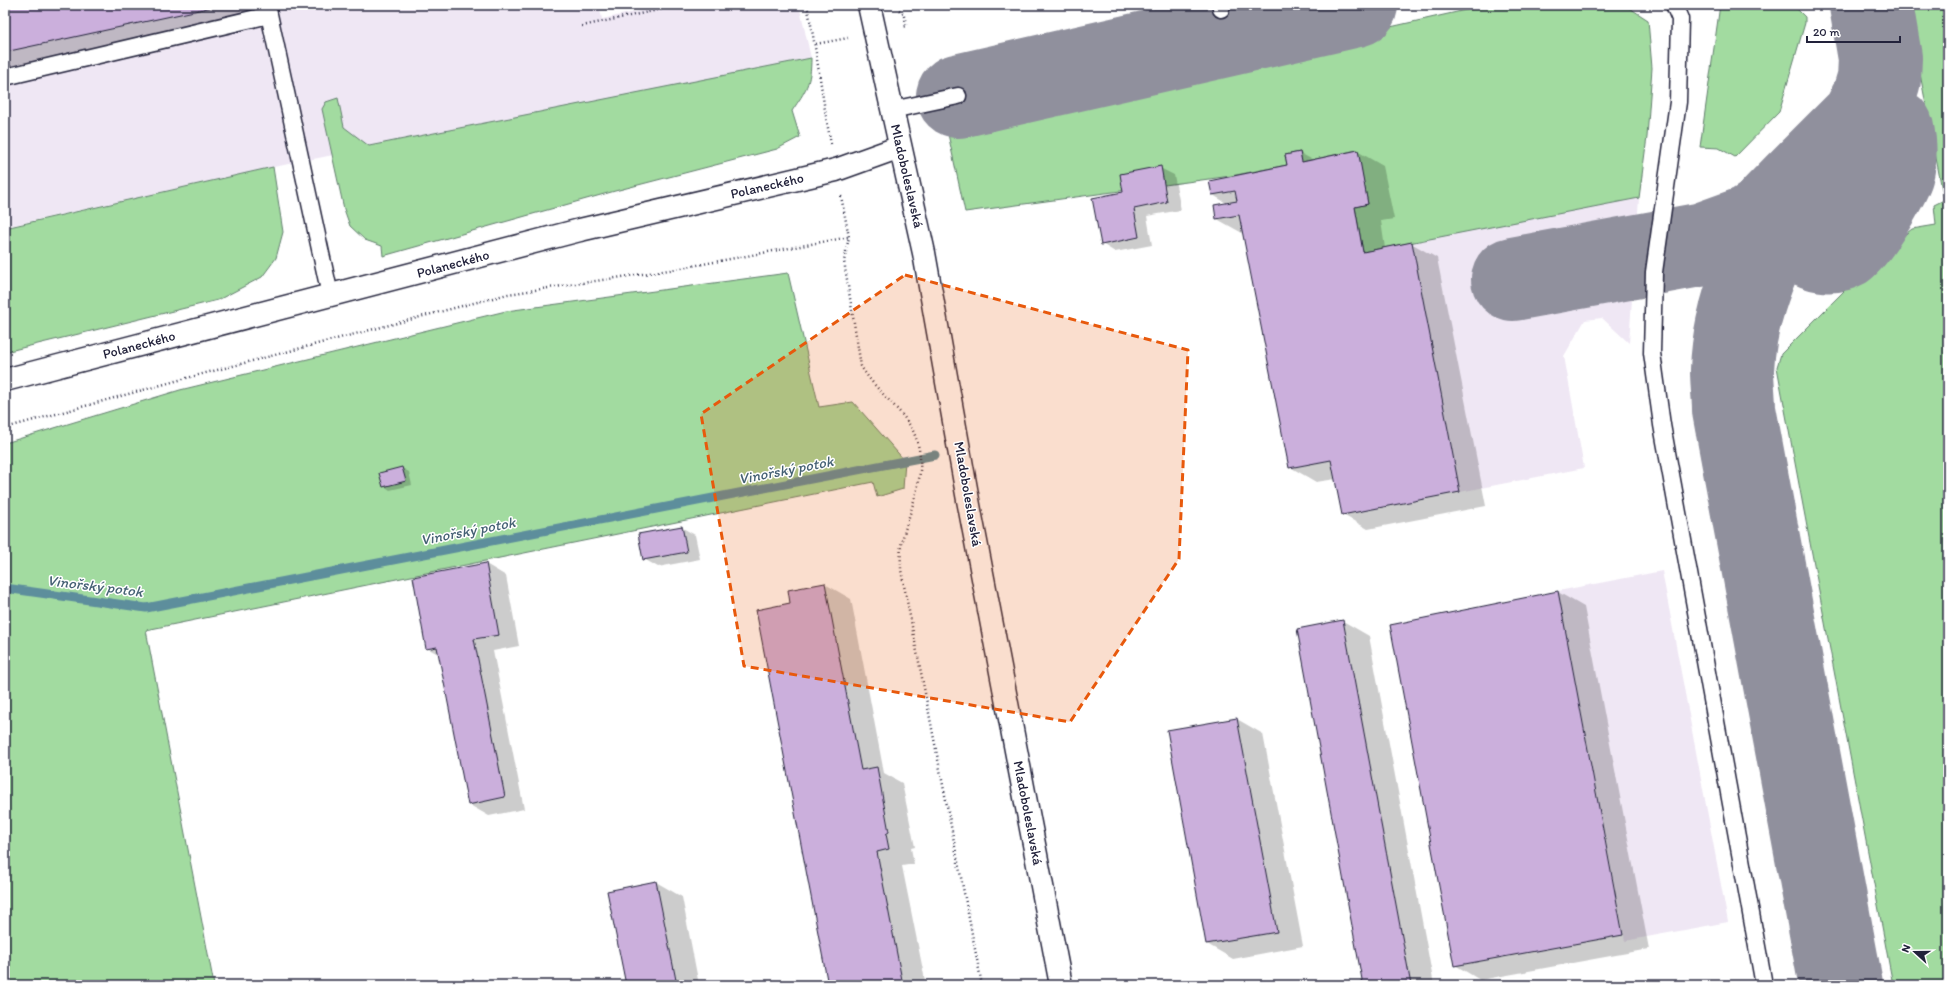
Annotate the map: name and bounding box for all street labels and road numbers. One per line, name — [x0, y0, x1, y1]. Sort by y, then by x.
street label: Mladoboleslavská — [887, 122, 927, 230]
street label: Polaneckého — [729, 169, 805, 203]
street label: Polaneckého — [415, 246, 491, 282]
street label: Polaneckého — [101, 327, 177, 363]
street label: Mladoboleslavská — [950, 440, 986, 548]
street label: Mladoboleslavská — [1010, 759, 1047, 867]

